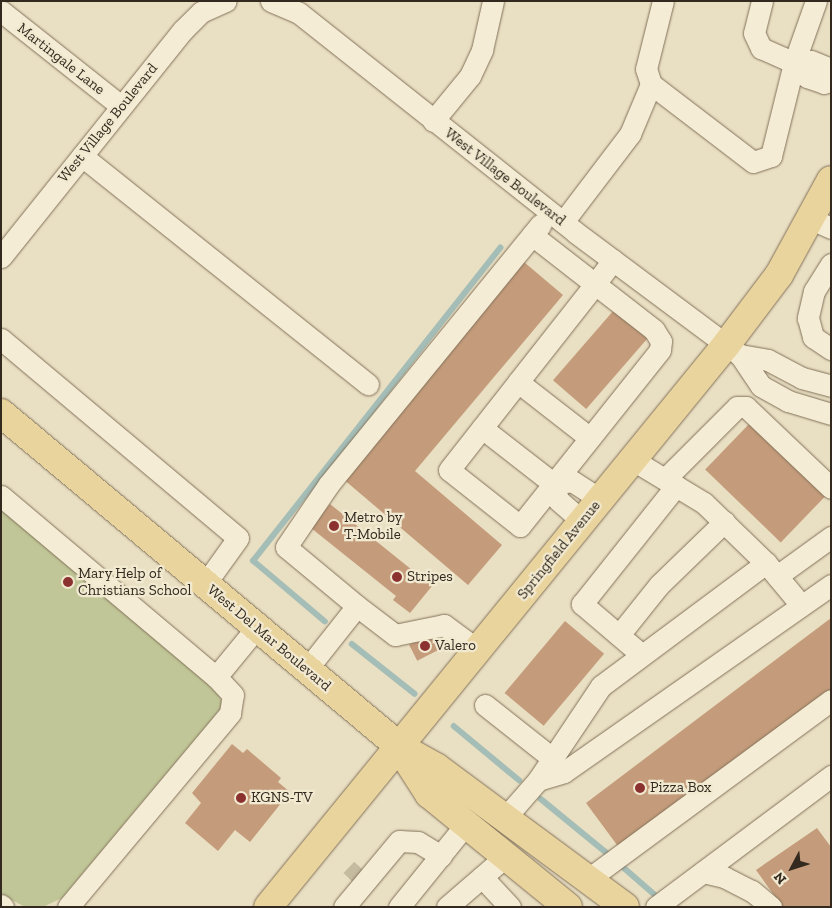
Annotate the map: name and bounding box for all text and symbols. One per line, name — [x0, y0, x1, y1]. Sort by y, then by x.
street label: Martingale Lane — [14, 19, 108, 99]
street label: West Village Boulevard — [54, 60, 162, 186]
street label: West Village Boulevard — [441, 124, 569, 230]
street label: Springfield Avenue — [514, 497, 604, 603]
place label: Metro by T-Mobile — [344, 508, 402, 543]
marker: Metro by T-Mobile — [328, 520, 340, 532]
place label: Mary Help of Christians School — [78, 564, 191, 599]
place label: Stripes — [407, 568, 453, 586]
marker: Stripes — [391, 571, 403, 583]
marker: Mary Help of Christians School — [62, 576, 74, 588]
street label: West Del Mar Boulevard — [203, 581, 335, 695]
place label: Valero — [435, 637, 476, 655]
marker: Valero — [419, 640, 431, 652]
place label: Pizza Box — [650, 779, 712, 797]
marker: Pizza Box — [634, 782, 646, 794]
place label: KGNS-TV — [251, 789, 313, 807]
marker: KGNS-TV — [235, 792, 247, 804]
north arrow — [767, 843, 817, 893]
text: N — [770, 868, 790, 888]

